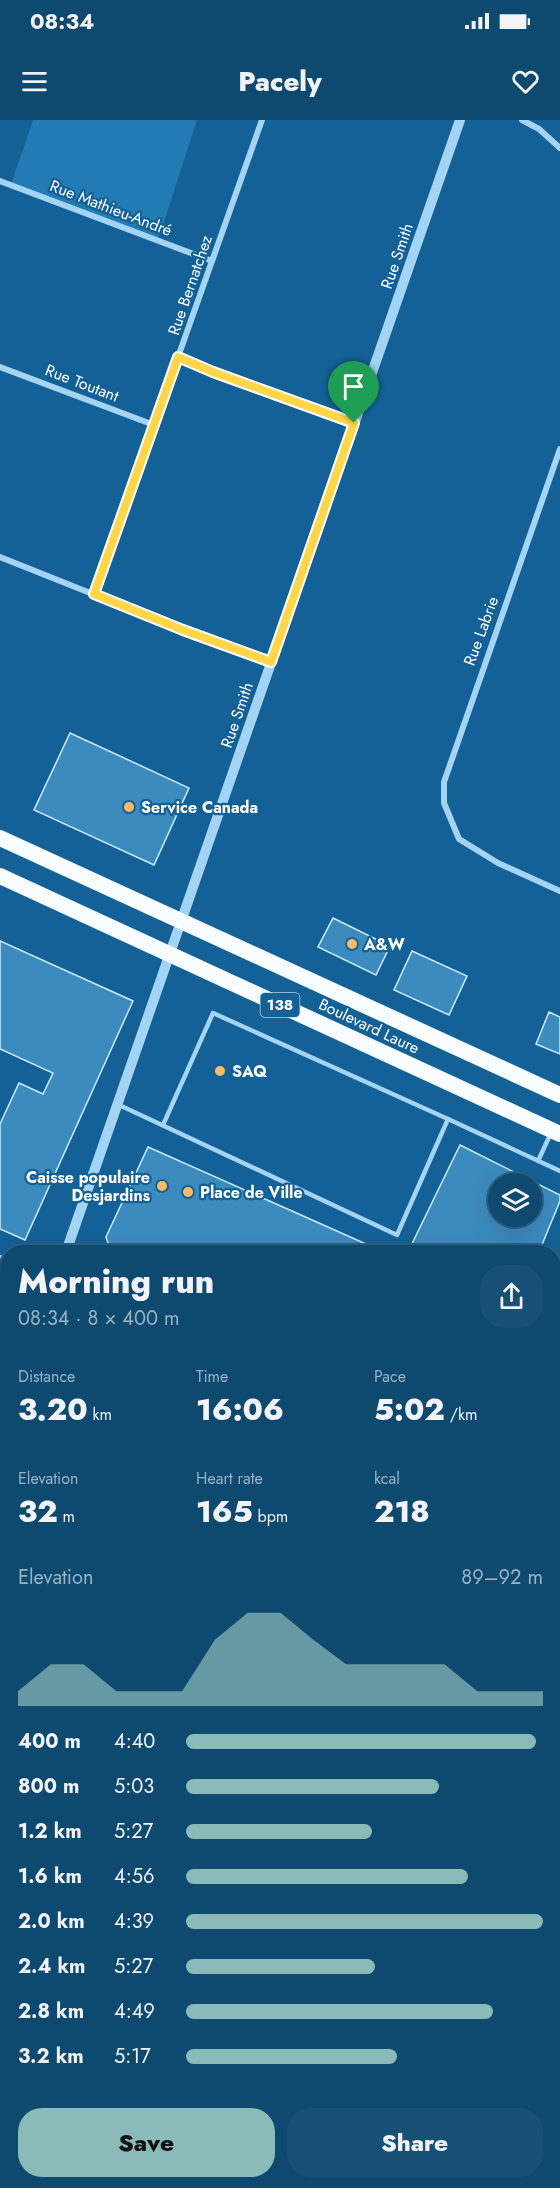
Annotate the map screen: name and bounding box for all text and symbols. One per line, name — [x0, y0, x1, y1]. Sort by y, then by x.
text: 08:34 — [30, 5, 94, 37]
text: Pacely — [238, 62, 322, 101]
icon: menu — [18, 65, 51, 98]
icon: heart — [509, 65, 542, 98]
street label: Rue Mathieu-André — [47, 174, 175, 242]
street label: Rue Smith — [375, 220, 419, 292]
street label: Rue Bernatchez — [162, 231, 218, 338]
street label: Rue Toutant — [42, 358, 122, 408]
pin — [328, 361, 379, 423]
icon: arrive — [337, 370, 370, 403]
street label: Rue Labrie — [458, 593, 504, 669]
street label: Rue Smith — [215, 679, 259, 751]
place label: Service Canada — [141, 796, 258, 819]
marker: Service Canada — [122, 800, 136, 814]
place label: A&W — [363, 933, 405, 956]
marker: A&W — [345, 937, 359, 951]
road number: 138 — [260, 993, 300, 1017]
street label: Boulevard Laure — [315, 993, 423, 1059]
place label: SAQ — [232, 1060, 267, 1083]
marker: SAQ — [213, 1064, 227, 1078]
place label: Caisse populaire Desjardins — [26, 1166, 150, 1207]
map controls — [488, 1173, 542, 1227]
button: layers — [488, 1173, 542, 1227]
marker: Caisse populaire Desjardins — [155, 1179, 169, 1193]
place label: Place de Ville — [200, 1181, 303, 1204]
marker: Place de Ville — [181, 1185, 195, 1199]
text: Morning run — [18, 1258, 214, 1305]
button: share — [480, 1265, 543, 1328]
text: 08:34 · 8 × 400 m — [18, 1304, 180, 1333]
text: Distance — [18, 1365, 75, 1388]
text: Time — [196, 1365, 228, 1388]
text: Pace — [374, 1365, 406, 1388]
text: 3.20 — [18, 1388, 88, 1431]
text: 16:06 — [196, 1388, 284, 1431]
text: 5:02 — [374, 1388, 445, 1431]
text: km — [88, 1403, 112, 1426]
text: /km — [445, 1403, 477, 1426]
text: Elevation — [18, 1467, 78, 1490]
text: Heart rate — [196, 1467, 263, 1490]
text: kcal — [374, 1467, 400, 1490]
text: 32 — [18, 1490, 58, 1533]
text: 165 — [196, 1490, 253, 1533]
text: 218 — [374, 1490, 430, 1533]
text: m — [58, 1505, 75, 1528]
text: bpm — [253, 1505, 288, 1528]
text: Elevation — [18, 1563, 93, 1592]
text: 89–92 m — [461, 1563, 543, 1592]
text: 400 m — [18, 1727, 81, 1756]
text: 4:40 — [114, 1727, 155, 1756]
text: 800 m — [18, 1772, 79, 1801]
text: 5:03 — [114, 1772, 154, 1801]
text: 1.2 km — [18, 1817, 82, 1846]
text: 5:27 — [114, 1817, 153, 1846]
text: 1.6 km — [18, 1862, 82, 1891]
text: 4:56 — [114, 1862, 154, 1891]
text: 2.0 km — [18, 1907, 85, 1936]
text: 4:39 — [114, 1907, 154, 1936]
text: 2.4 km — [18, 1952, 85, 1981]
text: 5:27 — [114, 1952, 153, 1981]
text: 2.8 km — [18, 1997, 84, 2026]
text: 4:49 — [114, 1997, 155, 2026]
text: 3.2 km — [18, 2042, 84, 2071]
text: 5:17 — [114, 2042, 151, 2071]
button: Save — [18, 2108, 275, 2177]
button: Share — [287, 2108, 543, 2177]

